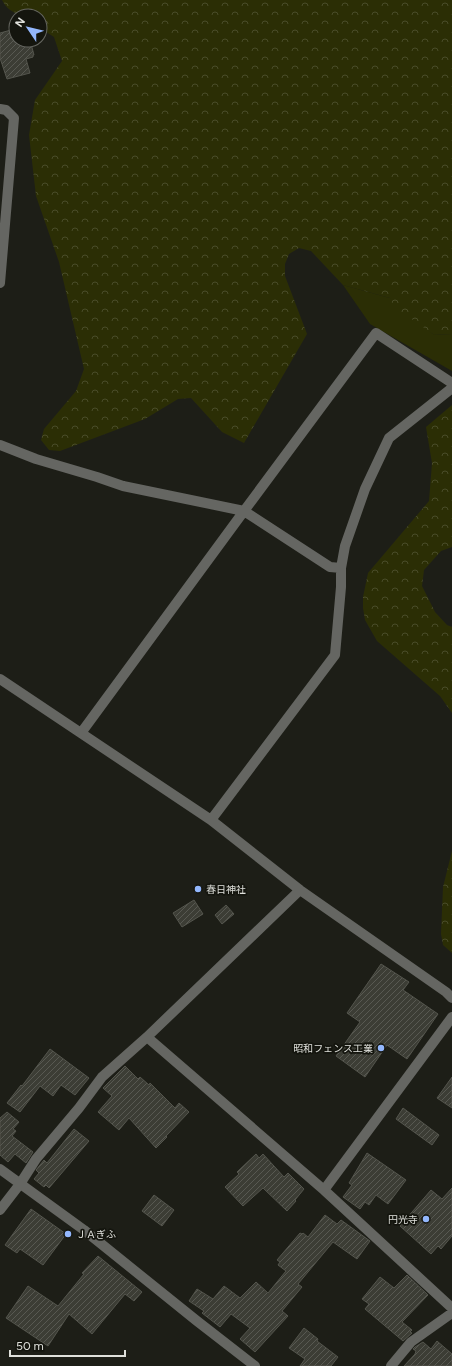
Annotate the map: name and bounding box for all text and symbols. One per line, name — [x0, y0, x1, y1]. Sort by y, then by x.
north arrow — [8, 8, 48, 48]
text: N — [12, 15, 28, 30]
place label: 春日神社 — [206, 883, 246, 896]
marker: 春日神社 — [193, 884, 203, 894]
place label: 昭和フェンス工業 — [293, 1042, 373, 1055]
marker: 昭和フェンス工業 — [376, 1043, 386, 1053]
place label: 円光寺 — [388, 1213, 418, 1226]
marker: 円光寺 — [421, 1214, 431, 1224]
place label: ＪＡぎふ — [76, 1228, 116, 1241]
marker: ＪＡぎふ — [63, 1229, 73, 1239]
scale bar — [10, 1332, 125, 1358]
text: 50 m — [16, 1339, 44, 1353]

